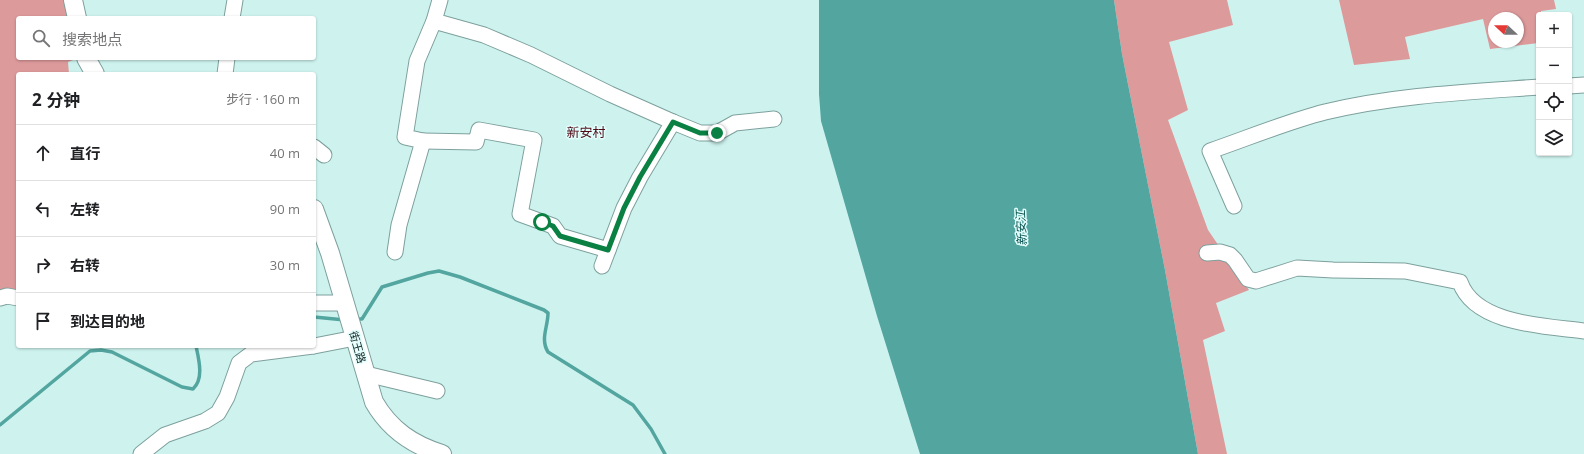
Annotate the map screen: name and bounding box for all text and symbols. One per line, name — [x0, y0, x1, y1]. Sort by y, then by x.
north arrow — [1488, 12, 1524, 48]
map controls — [1536, 12, 1572, 156]
button: + — [1536, 12, 1572, 48]
search box — [16, 16, 316, 60]
icon: search — [30, 27, 52, 49]
text: 搜索地点 — [62, 29, 122, 49]
button: − — [1536, 48, 1572, 84]
button: locate — [1536, 84, 1572, 120]
text: 2 分钟 — [32, 88, 80, 111]
text: 步行 · 160 m — [226, 90, 300, 108]
button: layers — [1536, 120, 1572, 156]
district label: 新安村 — [566, 123, 606, 141]
route end — [708, 124, 726, 142]
icon: ahead — [32, 142, 54, 164]
text: 直行 — [70, 143, 100, 163]
text: 40 m — [270, 144, 300, 162]
icon: left — [32, 198, 54, 220]
text: 左转 — [70, 199, 100, 219]
text: 90 m — [270, 200, 300, 218]
water label: 新安江 — [1011, 208, 1030, 246]
route start — [533, 213, 551, 231]
icon: right — [32, 254, 54, 276]
text: 右转 — [70, 255, 100, 275]
text: 30 m — [270, 256, 300, 274]
icon: arrive — [32, 310, 54, 332]
text: 到达目的地 — [70, 311, 145, 331]
street label: 街王路 — [346, 329, 370, 365]

